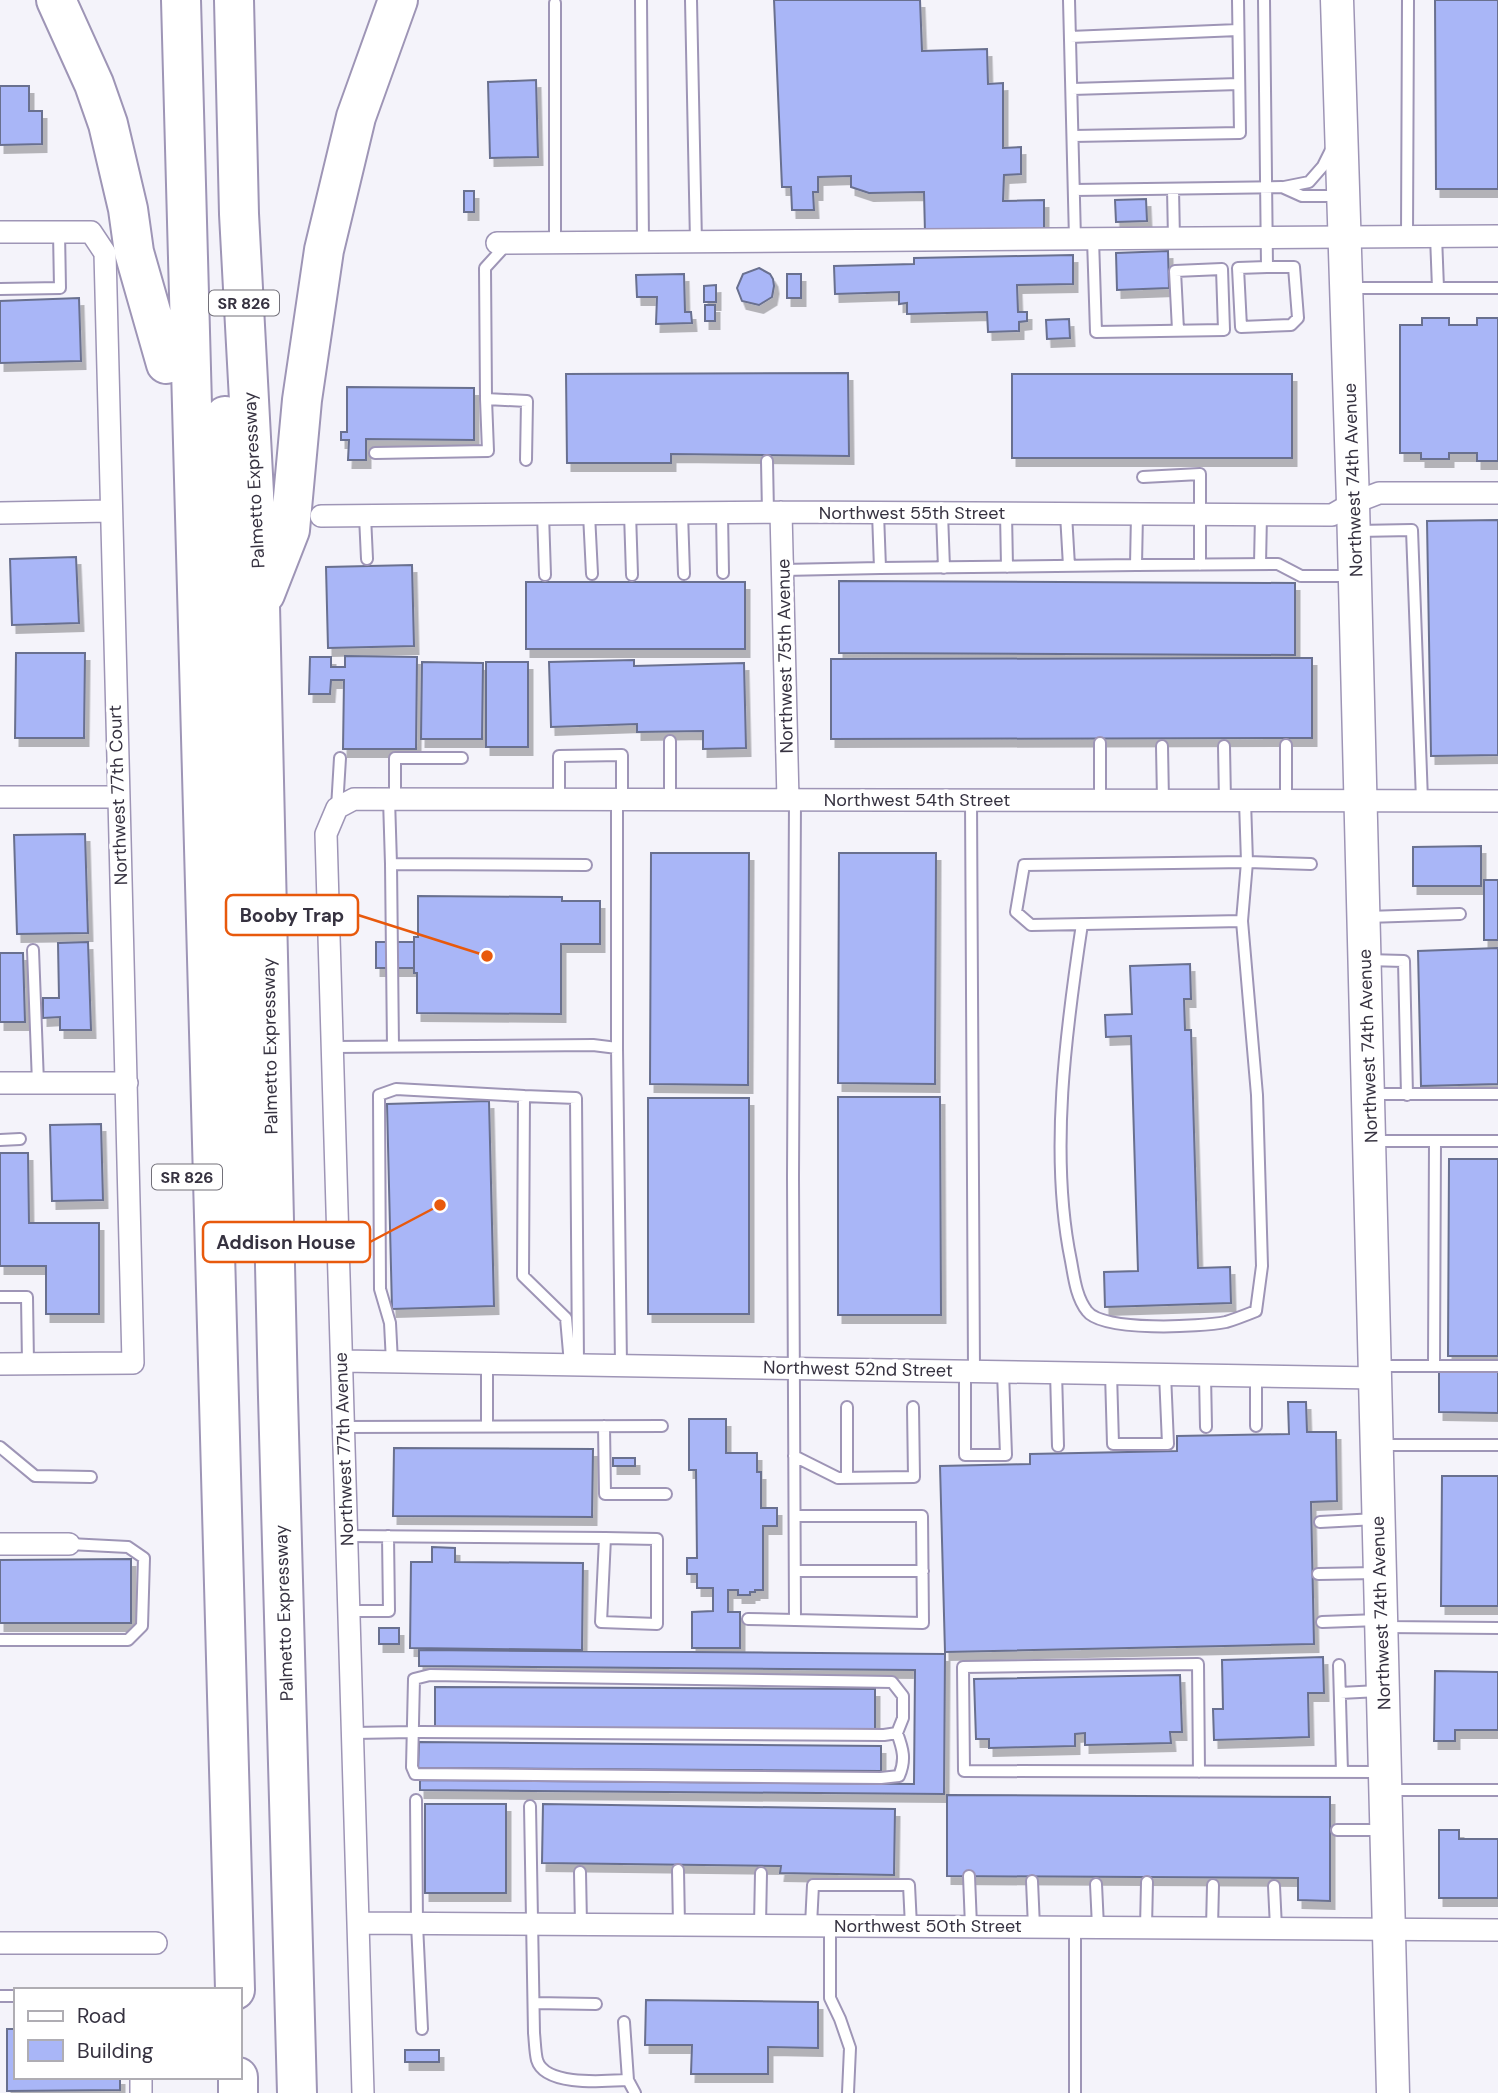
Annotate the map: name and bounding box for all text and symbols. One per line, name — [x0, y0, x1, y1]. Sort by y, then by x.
road number: SR 826 — [209, 290, 279, 316]
street label: Northwest 74th Avenue — [1338, 383, 1368, 577]
street label: Palmetto Expressway — [237, 391, 271, 569]
street label: Northwest 55th Street — [819, 501, 1005, 525]
street label: Northwest 75th Avenue — [771, 558, 799, 754]
street label: Northwest 77th Court — [103, 704, 133, 886]
street label: Northwest 54th Street — [824, 788, 1010, 812]
callout: Booby Trap — [226, 895, 358, 935]
text: Booby Trap — [240, 903, 344, 928]
street label: Northwest 74th Avenue — [1353, 949, 1383, 1143]
street label: Palmetto Expressway — [256, 957, 284, 1135]
road number: SR 826 — [152, 1164, 222, 1190]
callout: Addison House — [203, 1222, 370, 1262]
text: Addison House — [216, 1230, 356, 1255]
street label: Northwest 77th Avenue — [329, 1352, 359, 1546]
street label: Northwest 52nd Street — [763, 1355, 953, 1383]
street label: Northwest 74th Avenue — [1366, 1516, 1396, 1710]
street label: Palmetto Expressway — [269, 1524, 299, 1702]
street label: Northwest 50th Street — [834, 1914, 1022, 1938]
legend — [14, 1988, 242, 2079]
text: Road — [77, 2002, 126, 2030]
text: Building — [77, 2037, 154, 2065]

